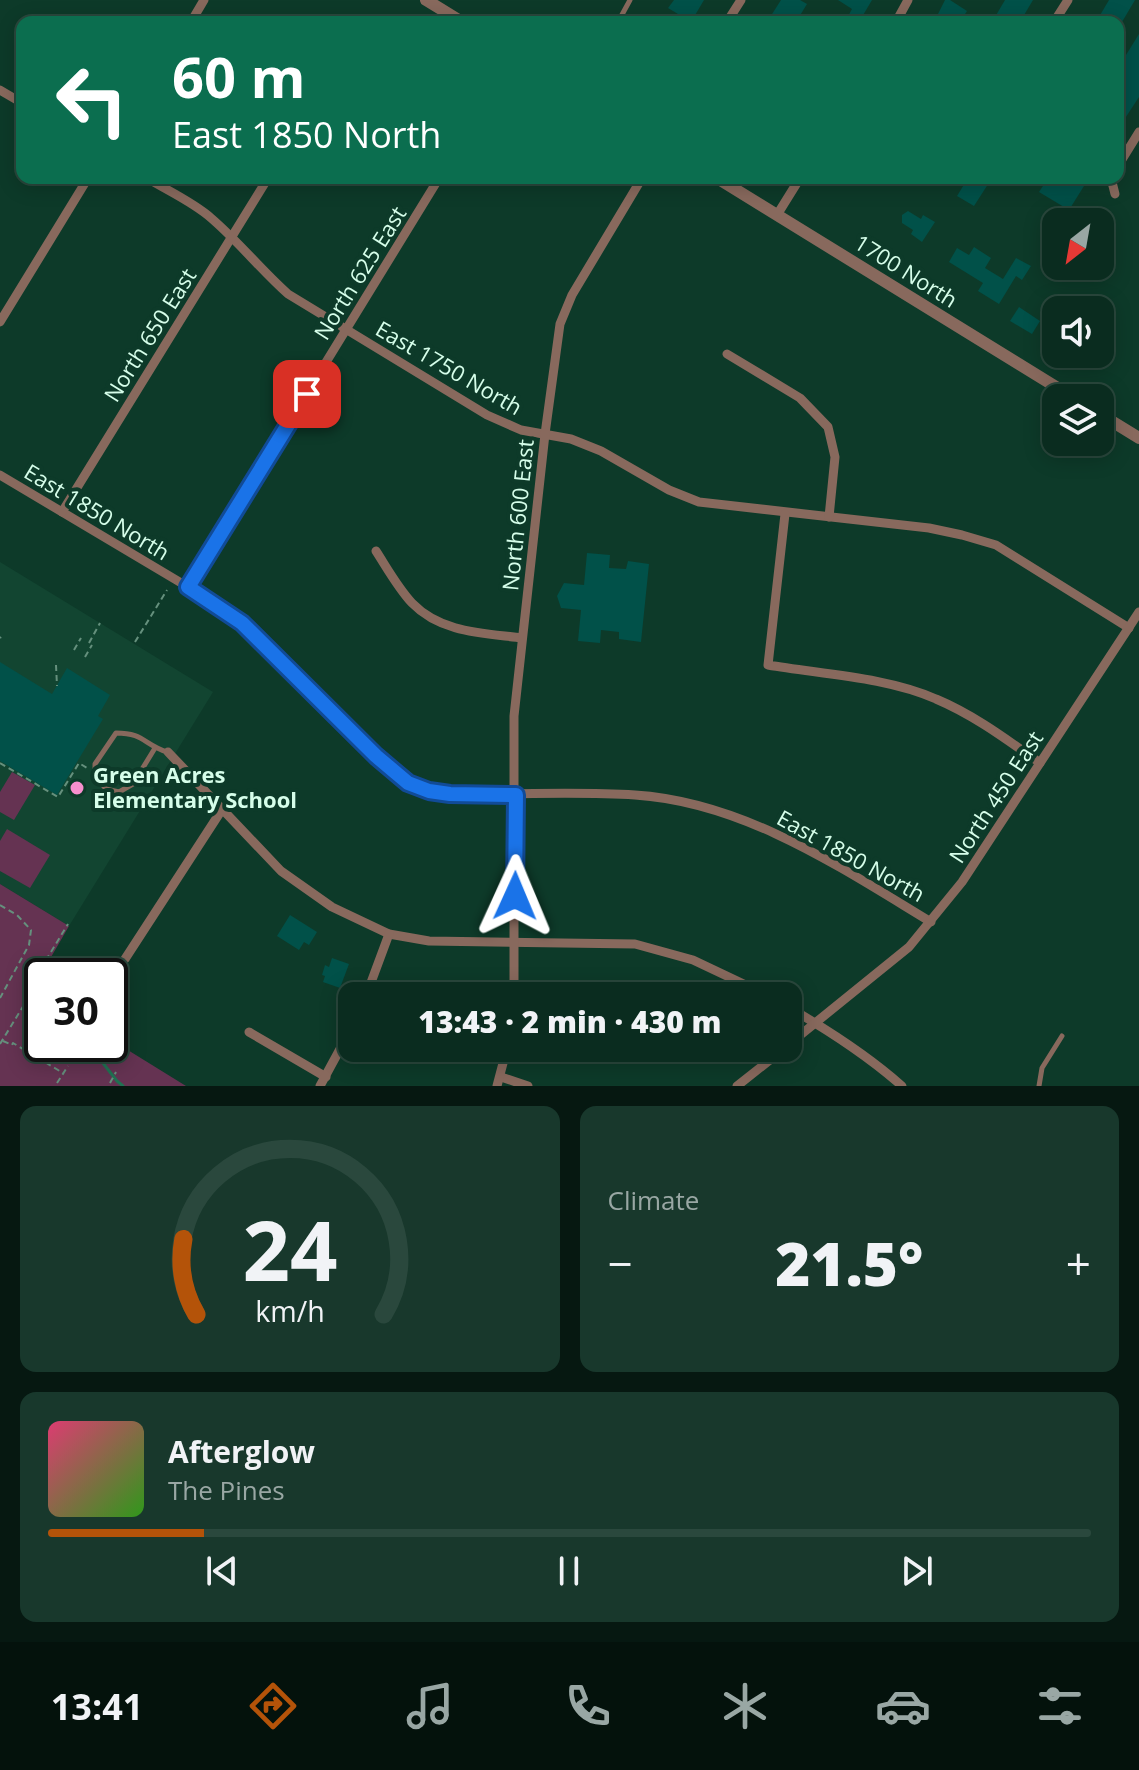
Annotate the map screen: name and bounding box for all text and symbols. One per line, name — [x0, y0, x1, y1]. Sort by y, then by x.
text: 60 m — [172, 38, 306, 114]
icon: left — [40, 48, 144, 152]
text: East 1850 North — [172, 110, 441, 159]
street label: North 625 East — [306, 200, 412, 345]
north arrow — [1042, 208, 1114, 280]
map controls — [1042, 208, 1114, 456]
street label: 1700 North — [849, 227, 964, 314]
street label: North 650 East — [96, 262, 202, 407]
button: sound — [1042, 296, 1114, 368]
street label: East 1750 North — [371, 313, 528, 421]
pin — [273, 360, 341, 428]
icon: arrive — [285, 372, 329, 416]
button: layers — [1042, 384, 1114, 456]
street label: North 600 East — [494, 438, 540, 592]
street label: East 1850 North — [19, 456, 176, 566]
street label: North 450 East — [941, 724, 1049, 868]
place label: Green Acres Elementary School — [93, 759, 297, 814]
marker: Green Acres Elementary School — [68, 779, 86, 797]
street label: East 1850 North — [772, 802, 931, 908]
position arrow — [473, 854, 557, 938]
speed limit sign: 30 — [24, 958, 128, 1062]
text: 13:43 · 2 min · 430 m — [418, 1001, 722, 1042]
text: Climate — [608, 1182, 699, 1218]
text: 24 — [242, 1192, 337, 1305]
text: 21.5° — [775, 1222, 923, 1304]
text: − — [608, 1233, 633, 1293]
text: + — [1066, 1233, 1091, 1293]
text: km/h — [255, 1291, 324, 1330]
text: Afterglow — [168, 1431, 315, 1472]
text: The Pines — [168, 1472, 285, 1508]
icon: previous — [200, 1549, 244, 1593]
icon: pause — [547, 1549, 591, 1593]
icon: next — [895, 1549, 939, 1593]
icon: directions — [245, 1678, 301, 1734]
icon: music — [402, 1678, 458, 1734]
icon: phone — [560, 1678, 616, 1734]
icon: climate — [717, 1678, 773, 1734]
icon: car — [875, 1678, 931, 1734]
icon: filters — [1032, 1678, 1088, 1734]
text: 13:41 — [51, 1682, 143, 1731]

